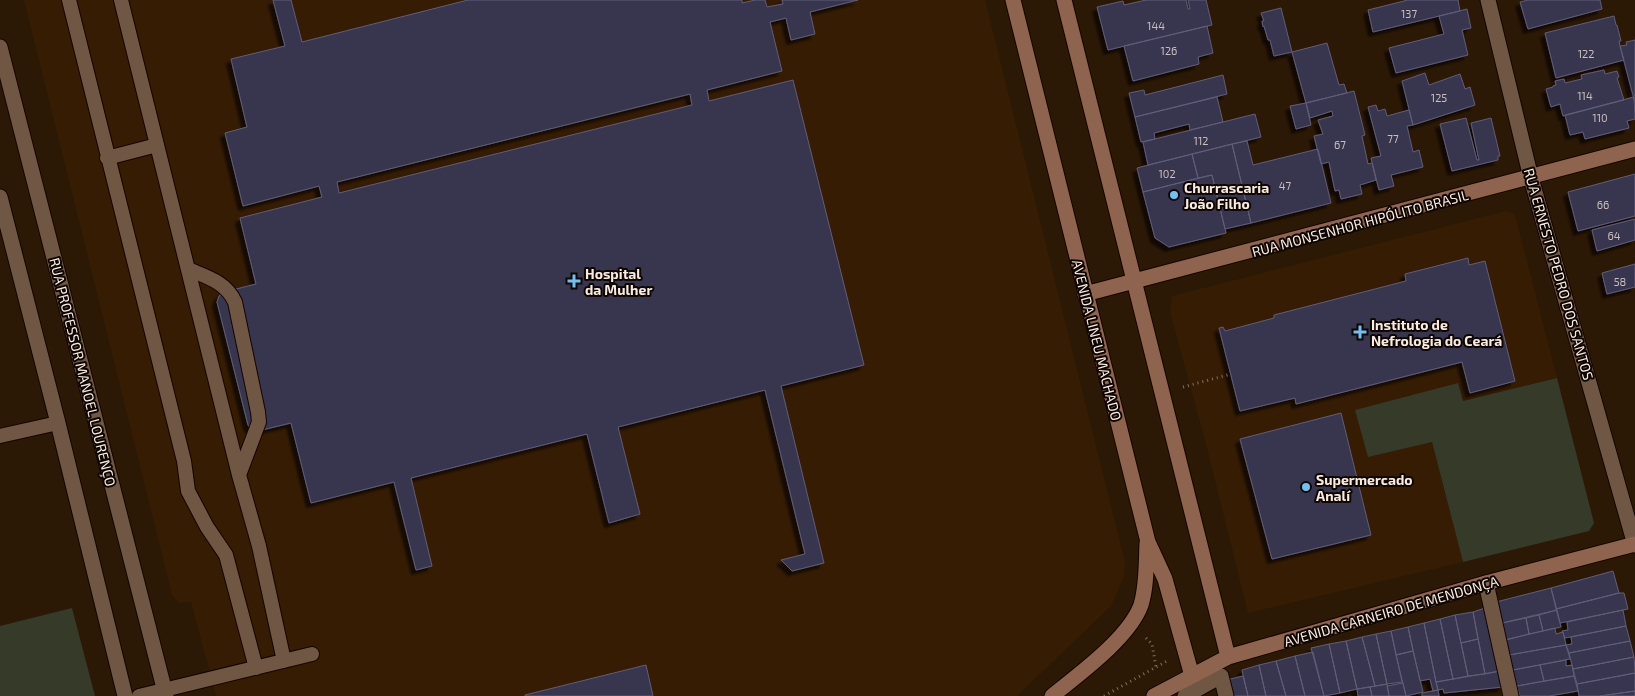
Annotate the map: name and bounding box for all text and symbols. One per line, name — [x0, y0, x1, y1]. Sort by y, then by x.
house number: 137 — [1401, 7, 1417, 20]
house number: 144 — [1147, 19, 1165, 32]
house number: 126 — [1161, 44, 1177, 57]
house number: 122 — [1578, 47, 1594, 60]
house number: 114 — [1577, 89, 1593, 102]
house number: 125 — [1431, 91, 1447, 104]
house number: 110 — [1592, 111, 1608, 124]
house number: 77 — [1387, 132, 1399, 145]
house number: 112 — [1194, 134, 1208, 147]
house number: 67 — [1334, 138, 1346, 151]
street label: RUA ERNESTO PEDRO DOS SANTOS — [1521, 166, 1597, 382]
house number: 102 — [1158, 167, 1176, 180]
place label: Churrascaria João Filho — [1184, 179, 1269, 212]
house number: 47 — [1279, 179, 1292, 192]
street label: RUA MONSENHOR HIPÓLITO BRASIL — [1250, 186, 1470, 260]
marker: Churrascaria João Filho — [1168, 189, 1180, 201]
house number: 66 — [1597, 198, 1609, 211]
house number: 64 — [1607, 229, 1621, 242]
street label: RUA PROFESSOR MANOEL LOURENÇO — [45, 256, 120, 488]
street label: AVENIDA LINEU MACHADO — [1069, 258, 1125, 422]
place label: Hospital da Mulher — [585, 265, 652, 298]
marker: Hospital da Mulher — [567, 274, 581, 288]
house number: 58 — [1614, 275, 1626, 288]
place label: Instituto de Nefrologia do Ceará — [1371, 316, 1502, 349]
marker: Instituto de Nefrologia do Ceará — [1353, 325, 1367, 339]
place label: Supermercado Analí — [1316, 471, 1413, 504]
marker: Supermercado Analí — [1300, 481, 1312, 493]
street label: AVENIDA CARNEIRO DE MENDONÇA — [1282, 572, 1501, 651]

